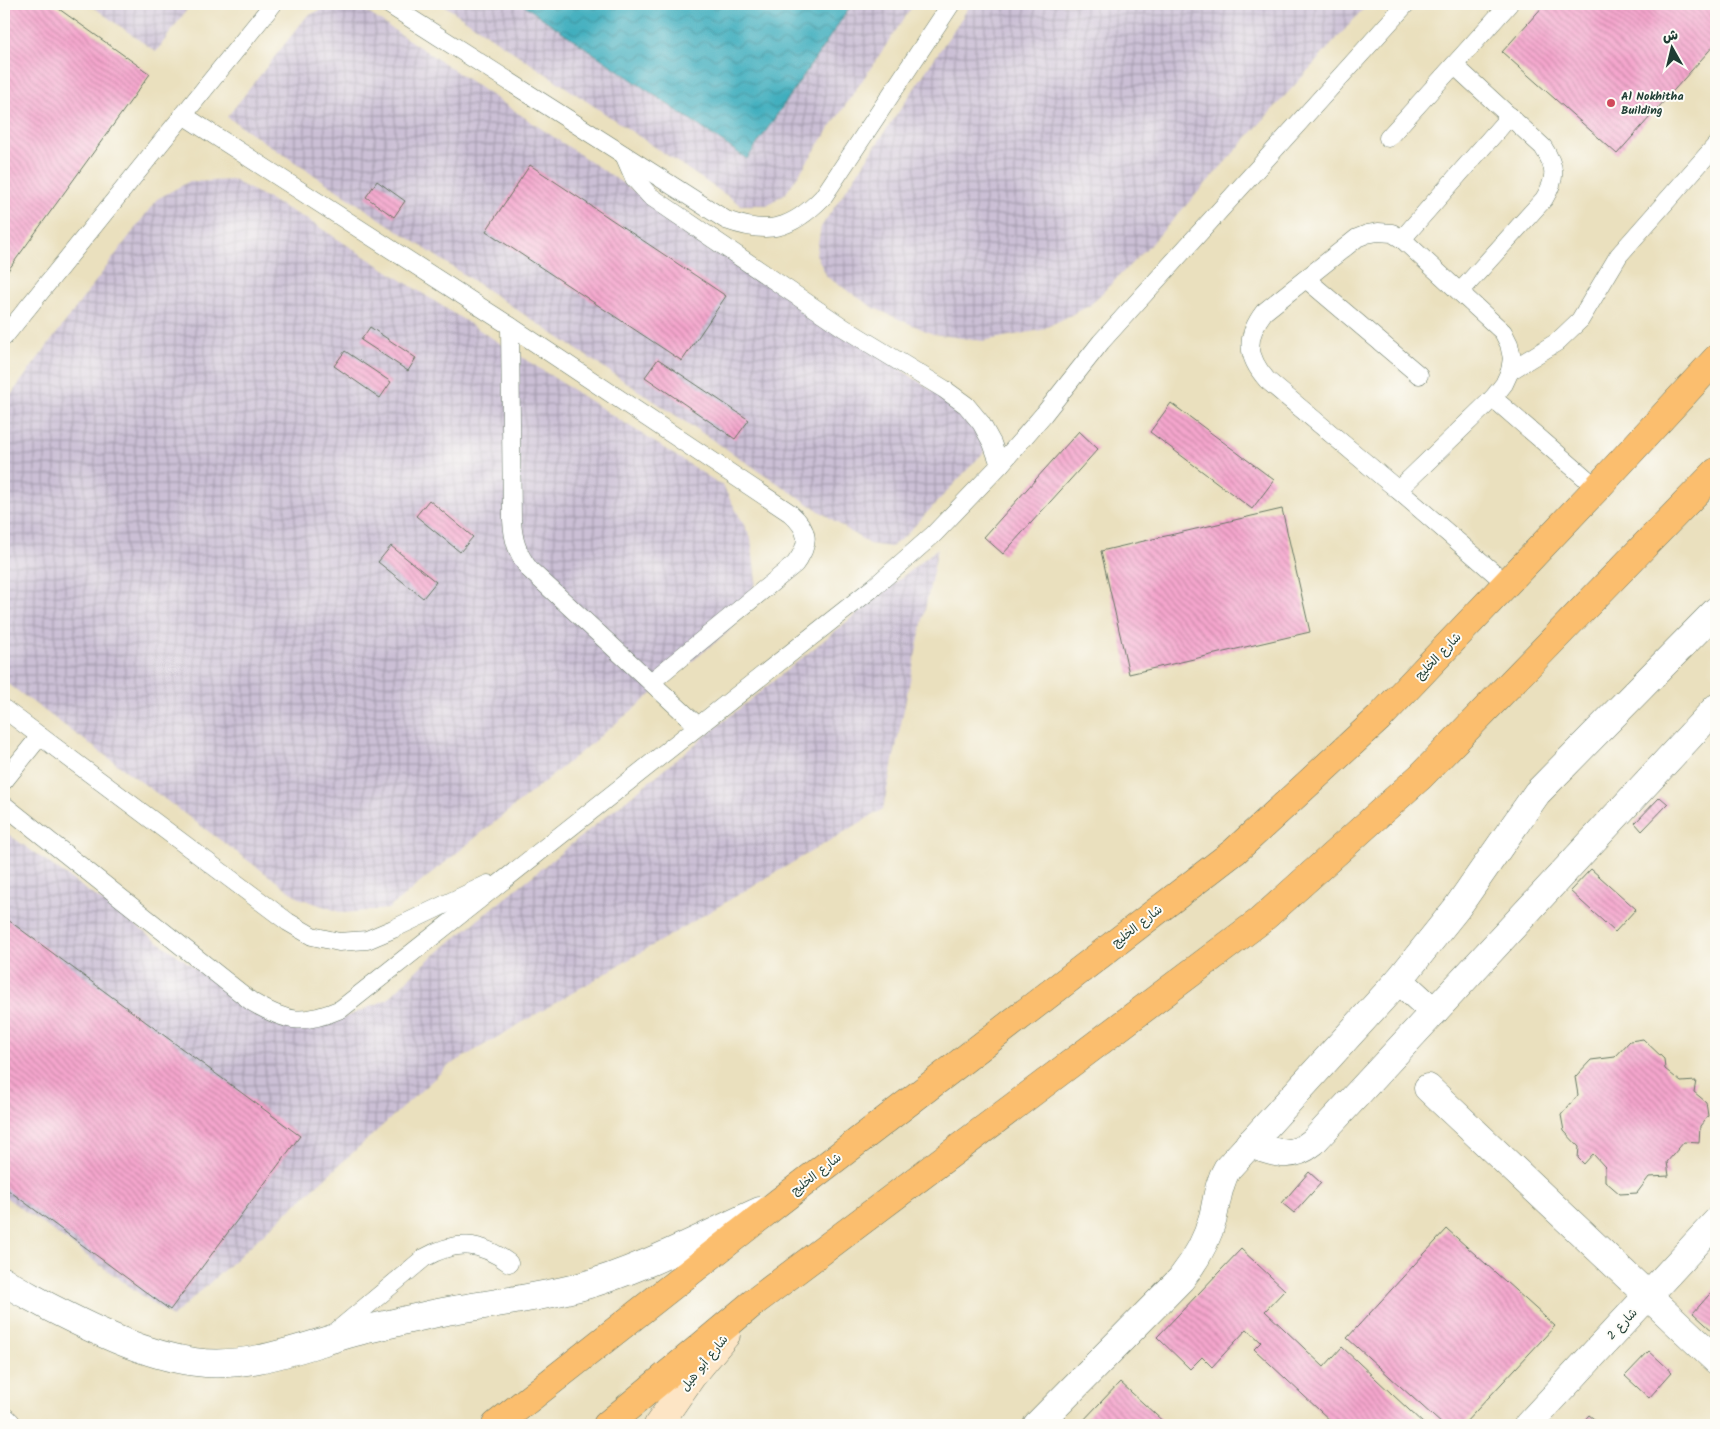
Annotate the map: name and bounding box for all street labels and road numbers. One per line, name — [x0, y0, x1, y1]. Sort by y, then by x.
street label: شارع الخليج — [1411, 628, 1466, 684]
street label: شارع الخليج — [1108, 901, 1167, 952]
street label: شارع الخليج — [787, 1149, 846, 1200]
street label: شارع 2 — [1603, 1304, 1642, 1345]
street label: شارع أبو هيل — [676, 1331, 733, 1396]

